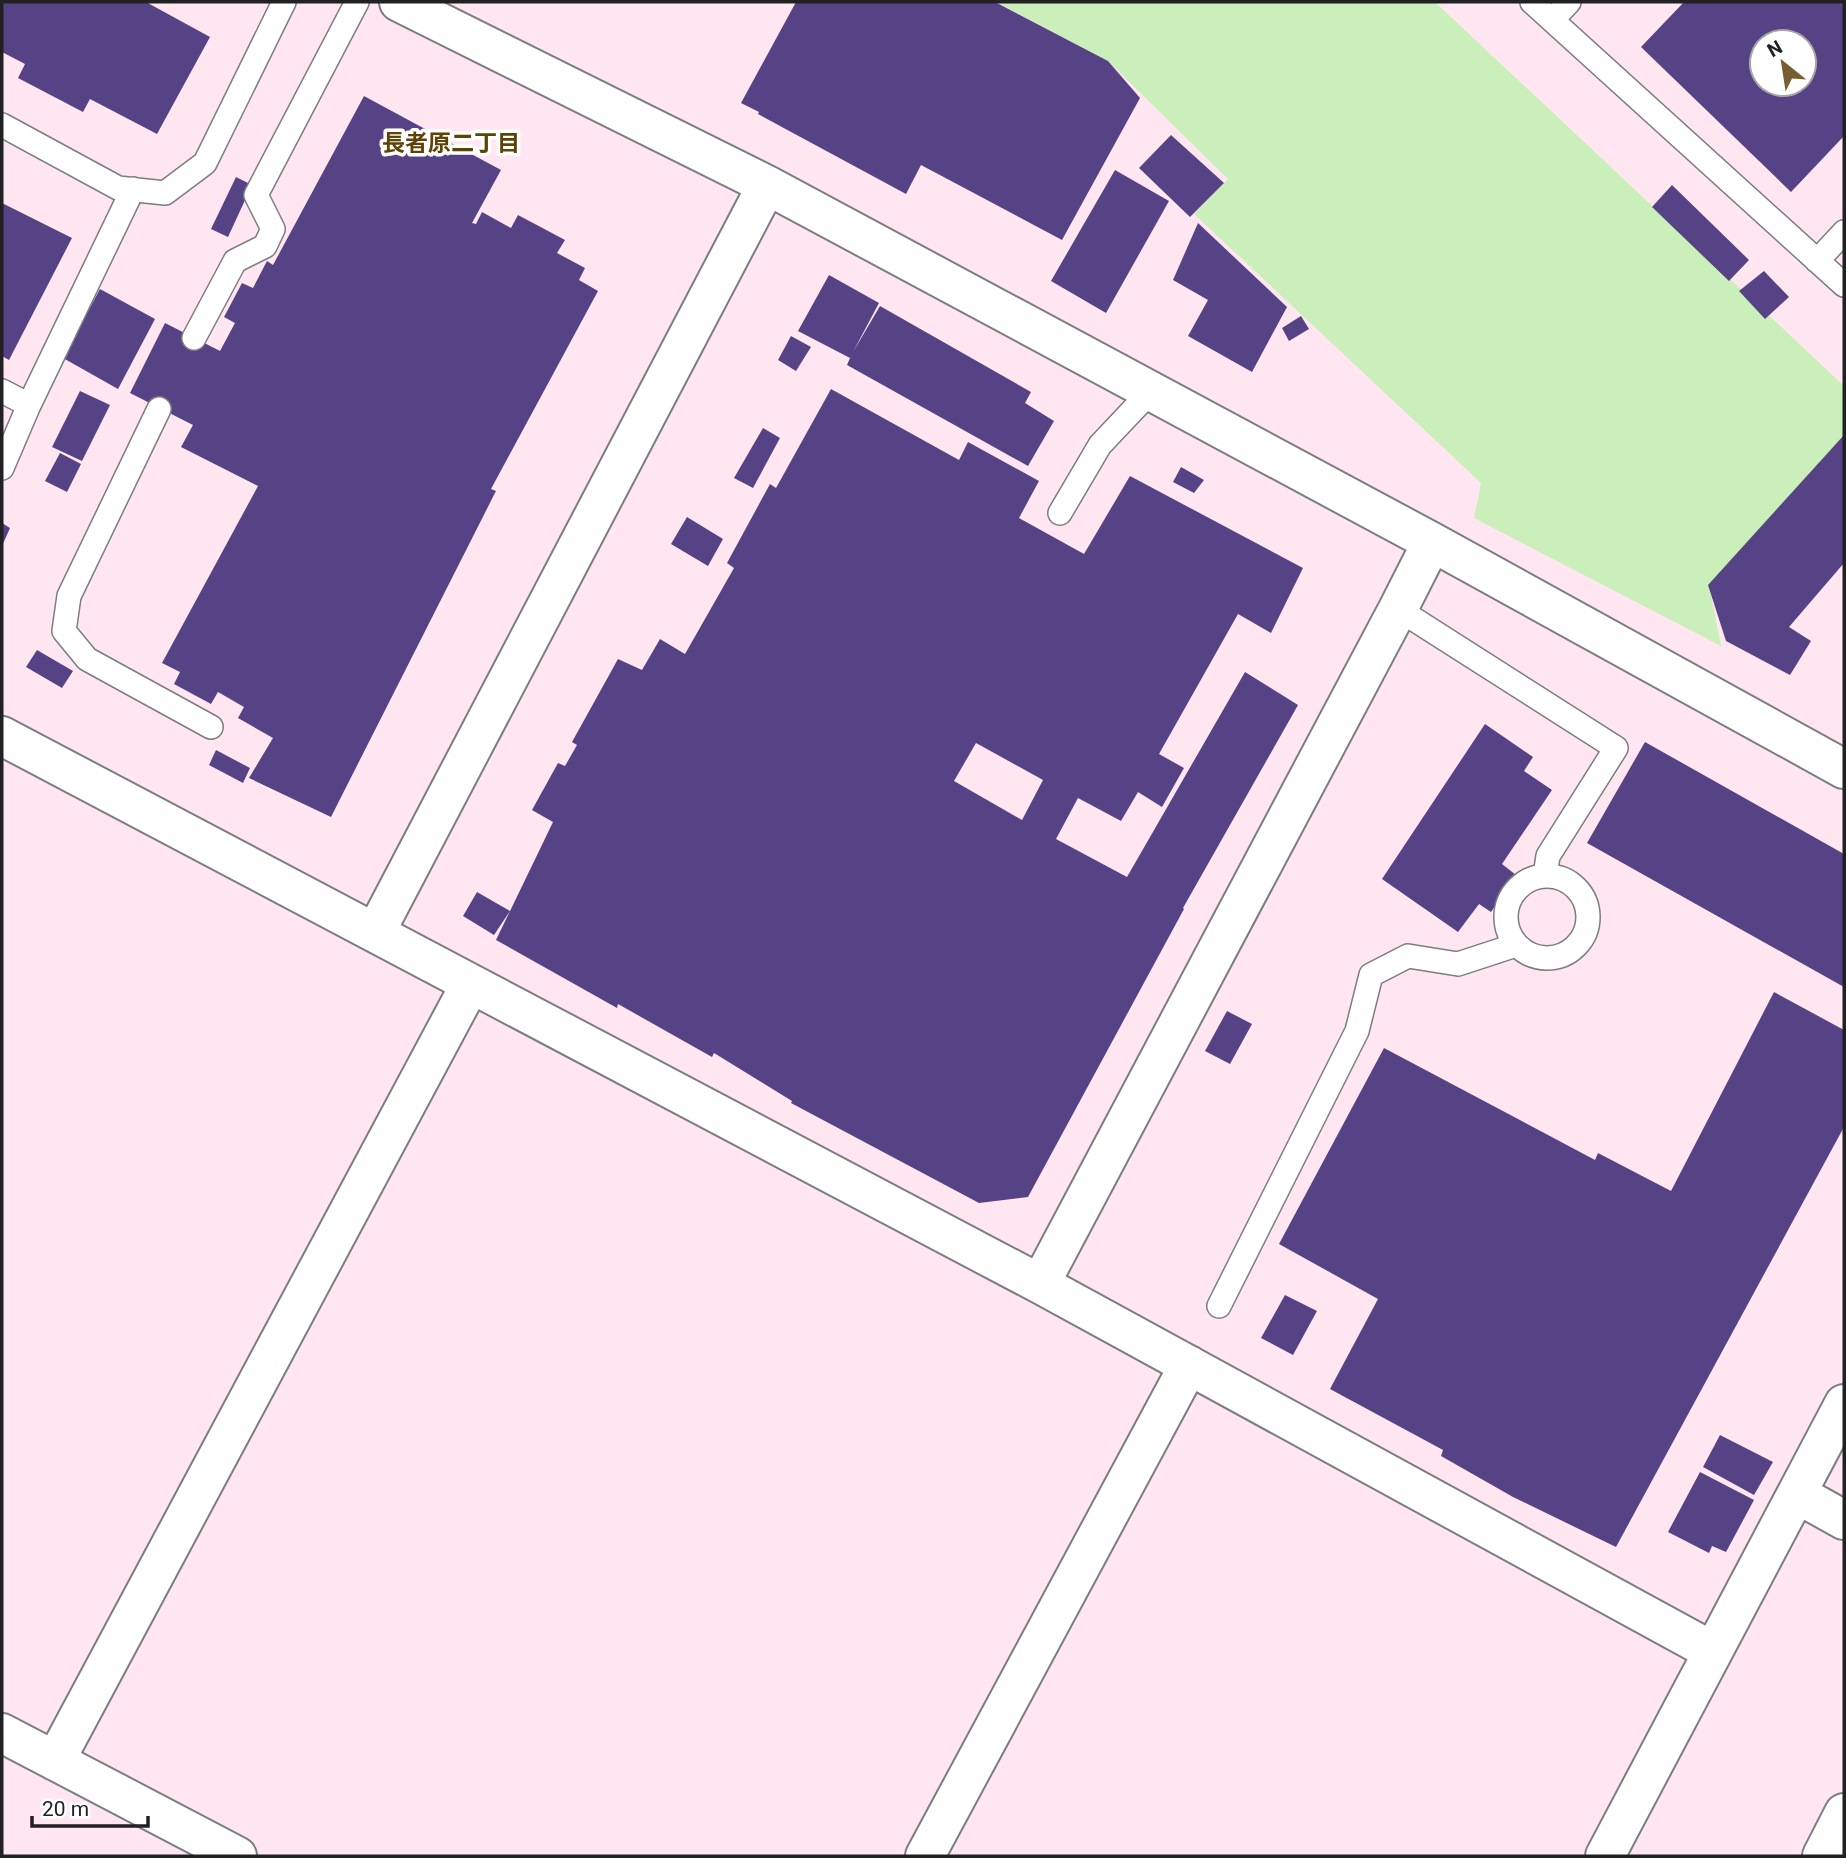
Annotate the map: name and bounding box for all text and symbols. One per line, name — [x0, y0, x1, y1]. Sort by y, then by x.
north arrow — [1748, 28, 1818, 98]
text: N — [1763, 35, 1786, 62]
district label: 長者原二丁目 — [382, 130, 520, 157]
scale bar — [32, 1784, 147, 1828]
text: 20 m — [42, 1797, 89, 1821]

